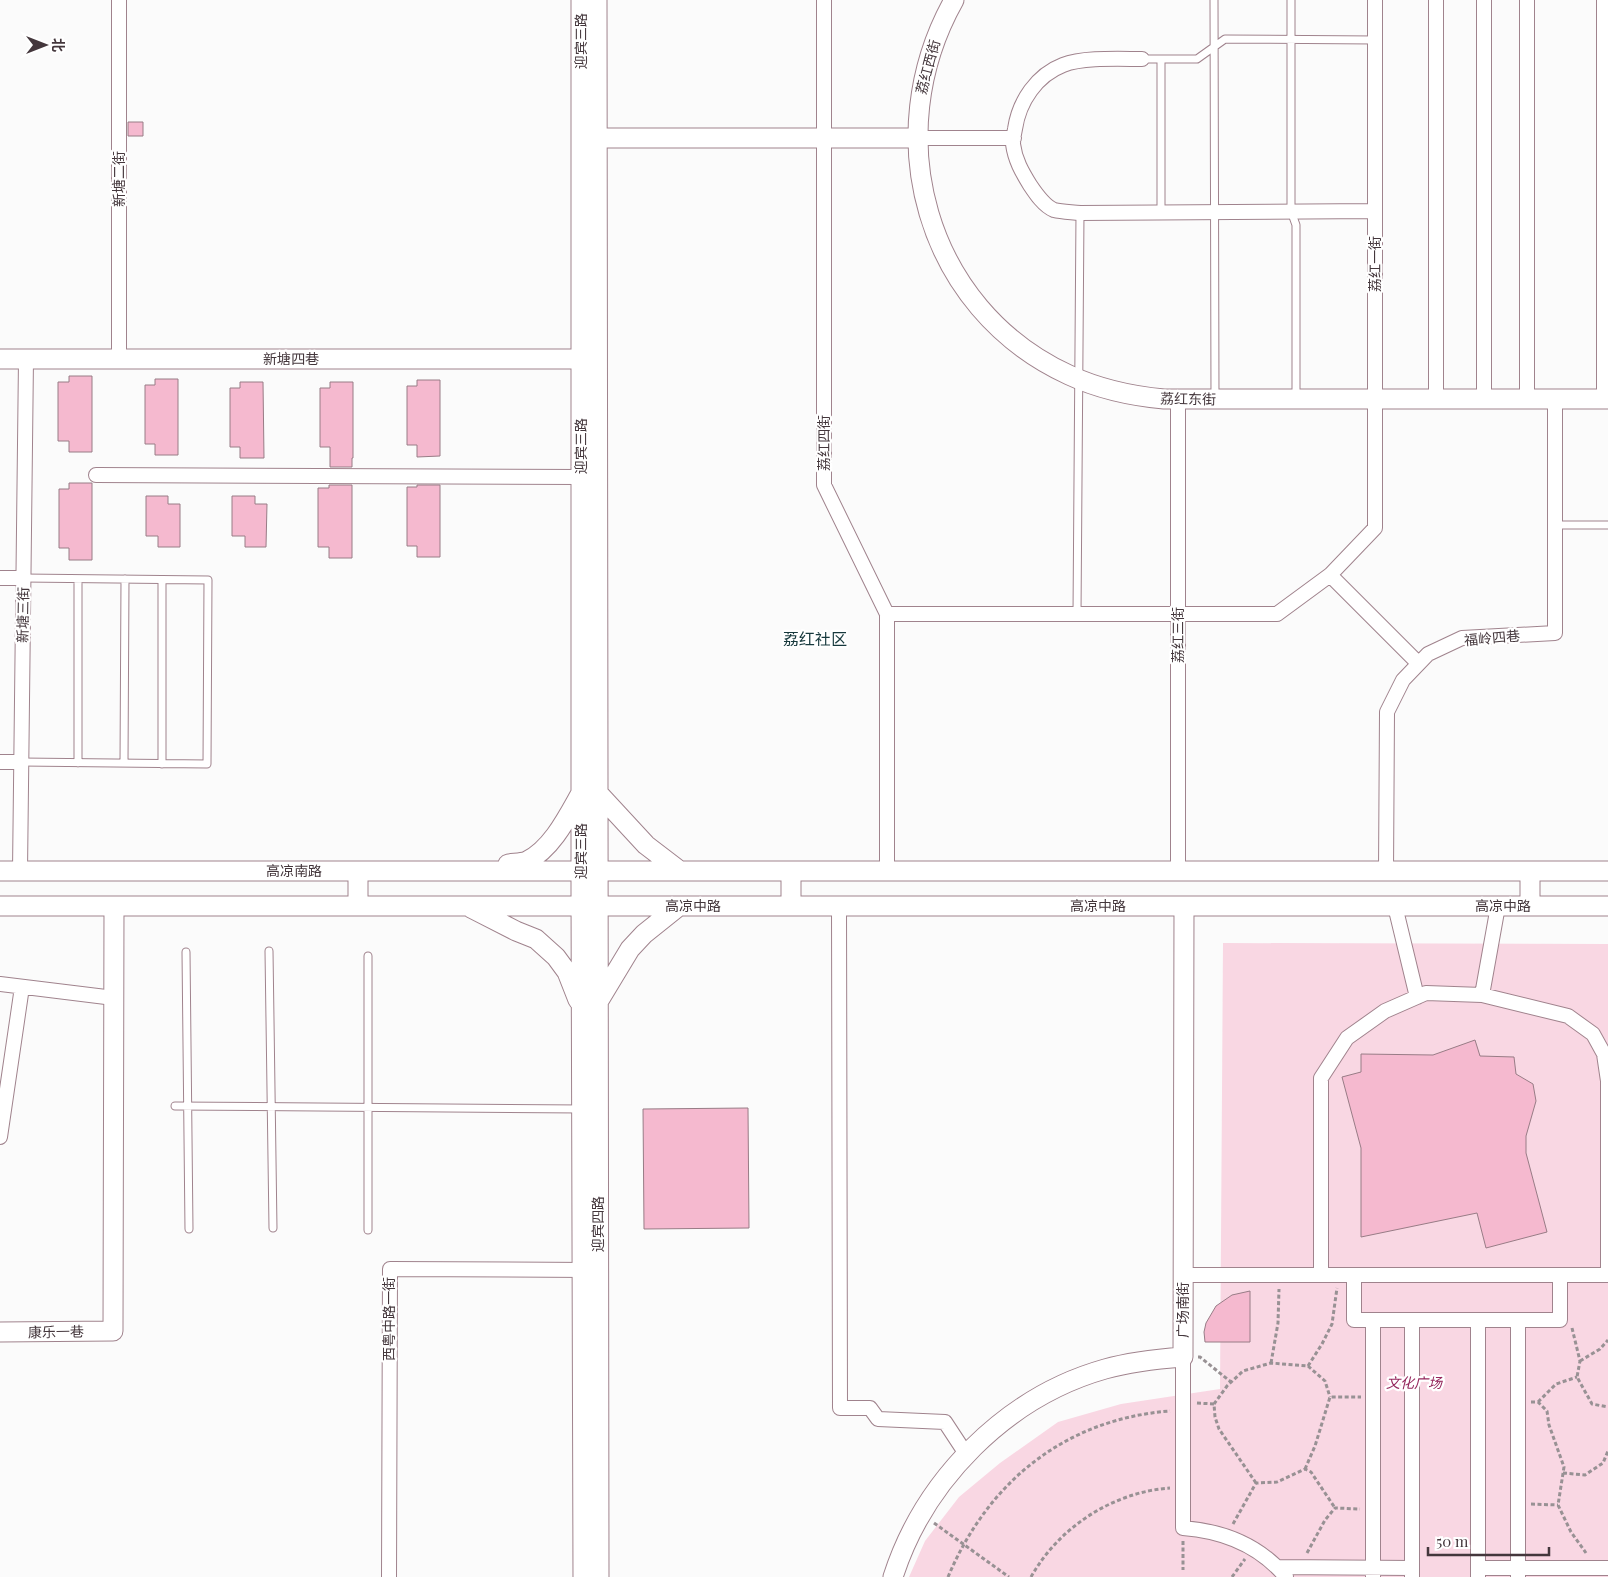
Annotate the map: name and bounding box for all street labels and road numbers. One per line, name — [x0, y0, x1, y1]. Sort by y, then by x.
street label: 迎宾三路 — [571, 13, 590, 69]
street label: 荔红西街 — [911, 37, 944, 96]
street label: 新塘二街 — [109, 151, 128, 207]
street label: 荔红一街 — [1365, 236, 1384, 292]
street label: 新塘四巷 — [263, 349, 319, 368]
street label: 荔红东街 — [1160, 389, 1216, 408]
street label: 荔红四街 — [814, 415, 833, 471]
street label: 迎宾三路 — [571, 418, 590, 474]
street label: 新塘三街 — [13, 587, 32, 643]
street label: 荔红三街 — [1168, 607, 1187, 663]
street label: 福岭四巷 — [1463, 626, 1521, 649]
street label: 迎宾三路 — [571, 823, 590, 879]
street label: 高凉南路 — [266, 861, 322, 880]
street label: 高凉中路 — [665, 896, 721, 915]
street label: 高凉中路 — [1070, 896, 1126, 915]
street label: 高凉中路 — [1475, 896, 1531, 915]
street label: 迎宾四路 — [588, 1196, 607, 1252]
street label: 西粤中路一街 — [379, 1277, 398, 1361]
street label: 广场南街 — [1173, 1282, 1192, 1338]
street label: 康乐一巷 — [28, 1322, 84, 1341]

